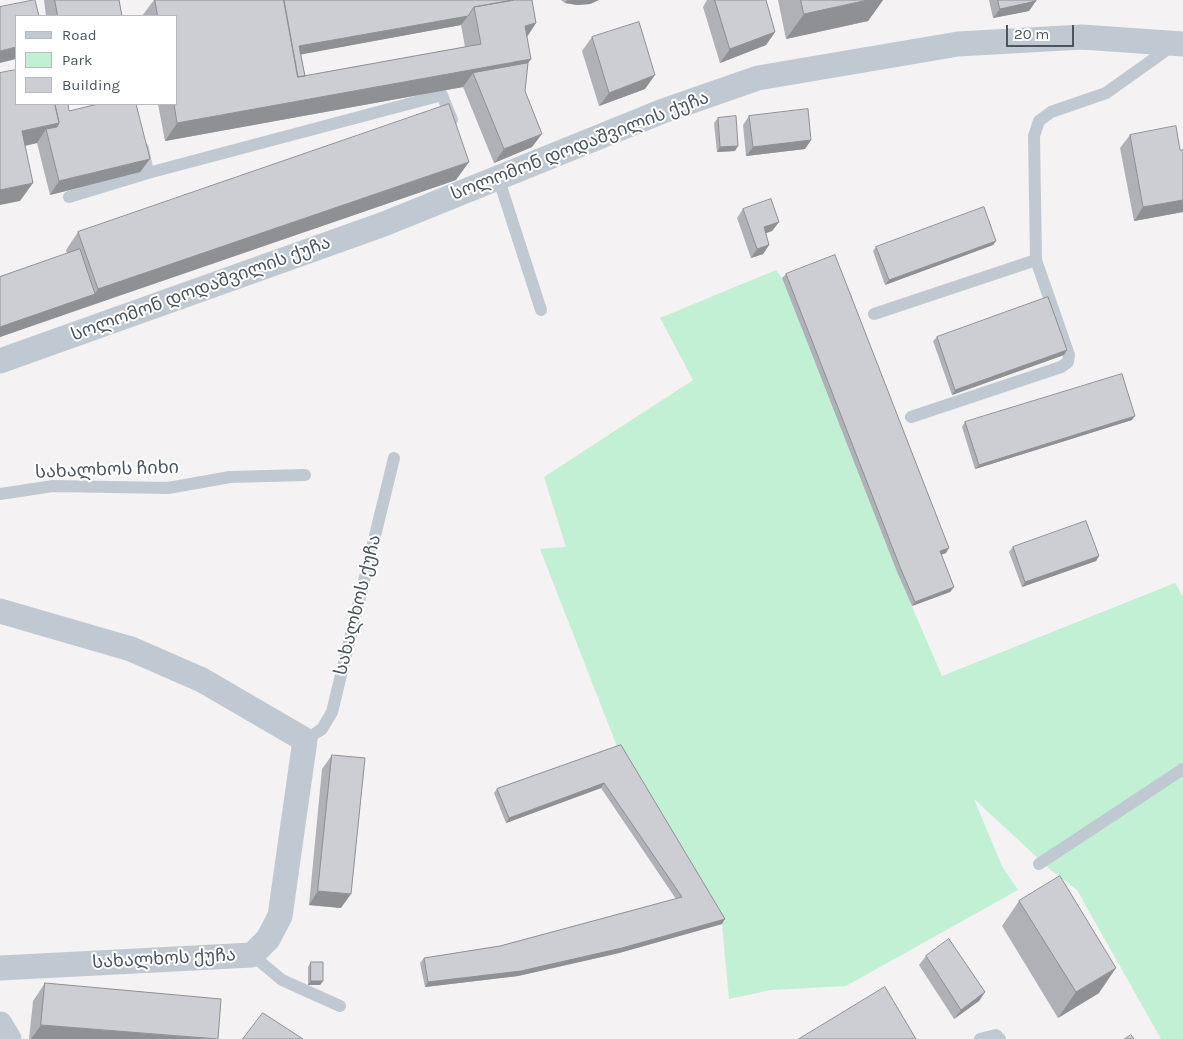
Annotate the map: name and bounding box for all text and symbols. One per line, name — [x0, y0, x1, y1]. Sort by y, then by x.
legend — [15, 15, 178, 105]
scale bar — [1008, 15, 1076, 47]
text: 20 m — [1014, 25, 1049, 43]
text: Road — [62, 26, 97, 44]
text: Park — [62, 51, 92, 69]
text: Building — [62, 76, 120, 94]
street label: სოლომონ დოდაშვილის ქუჩა — [448, 87, 712, 205]
street label: სოლომონ დოდაშვილის ქუჩა — [68, 232, 334, 346]
street label: სახალხოს ჩიხი — [35, 457, 179, 483]
street label: სახალხოს ქუჩა — [330, 533, 386, 677]
street label: სახალხოს ქუჩა — [92, 944, 236, 974]

